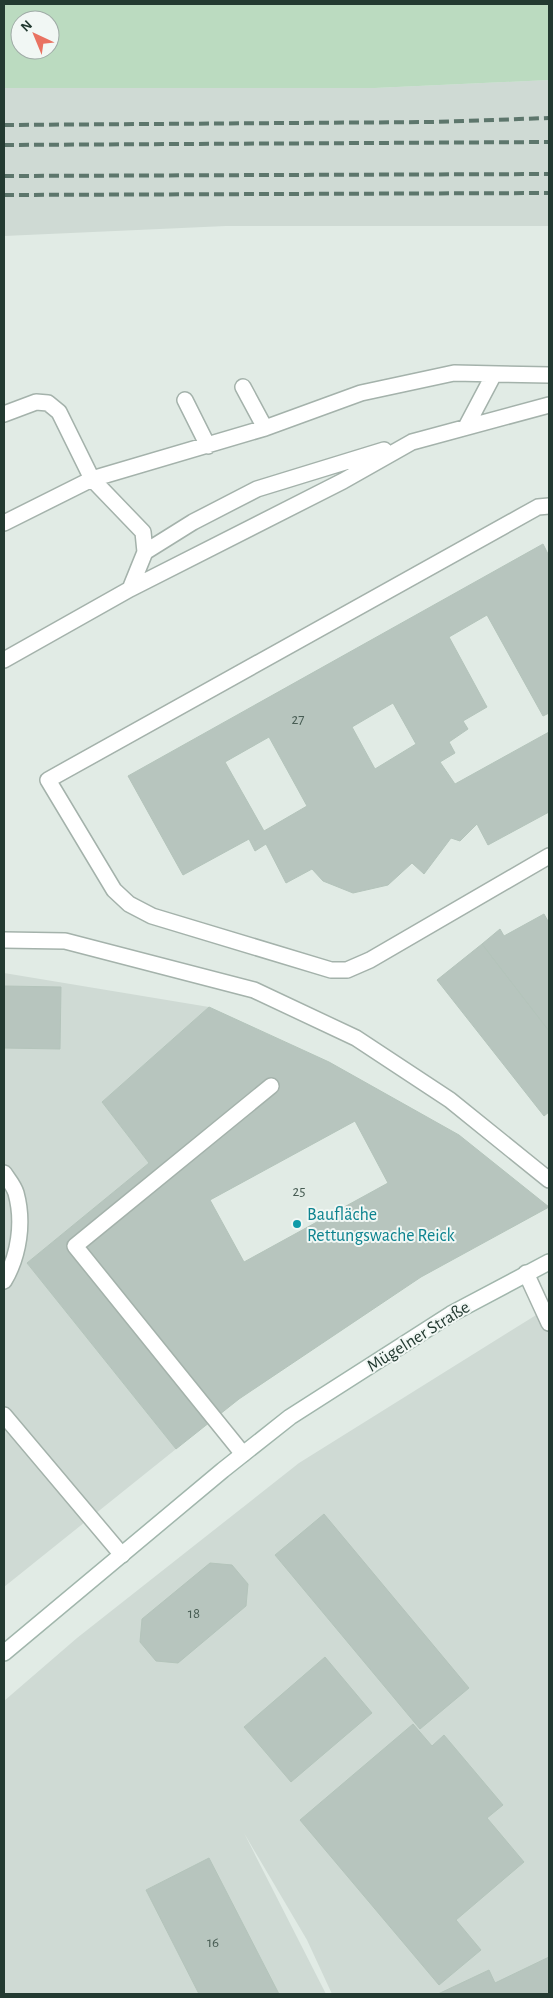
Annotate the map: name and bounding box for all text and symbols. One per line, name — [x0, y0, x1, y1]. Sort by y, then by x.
north arrow — [10, 10, 60, 60]
text: N — [18, 18, 35, 35]
house number: 27 — [291, 712, 305, 727]
house number: 25 — [292, 1184, 306, 1199]
place label: Baufläche Rettungswache Reick — [307, 1206, 455, 1245]
marker: Baufläche Rettungswache Reick — [291, 1218, 303, 1230]
street label: Mügelner Straße — [364, 1298, 473, 1376]
house number: 18 — [188, 1606, 200, 1621]
house number: 16 — [207, 1935, 219, 1950]

